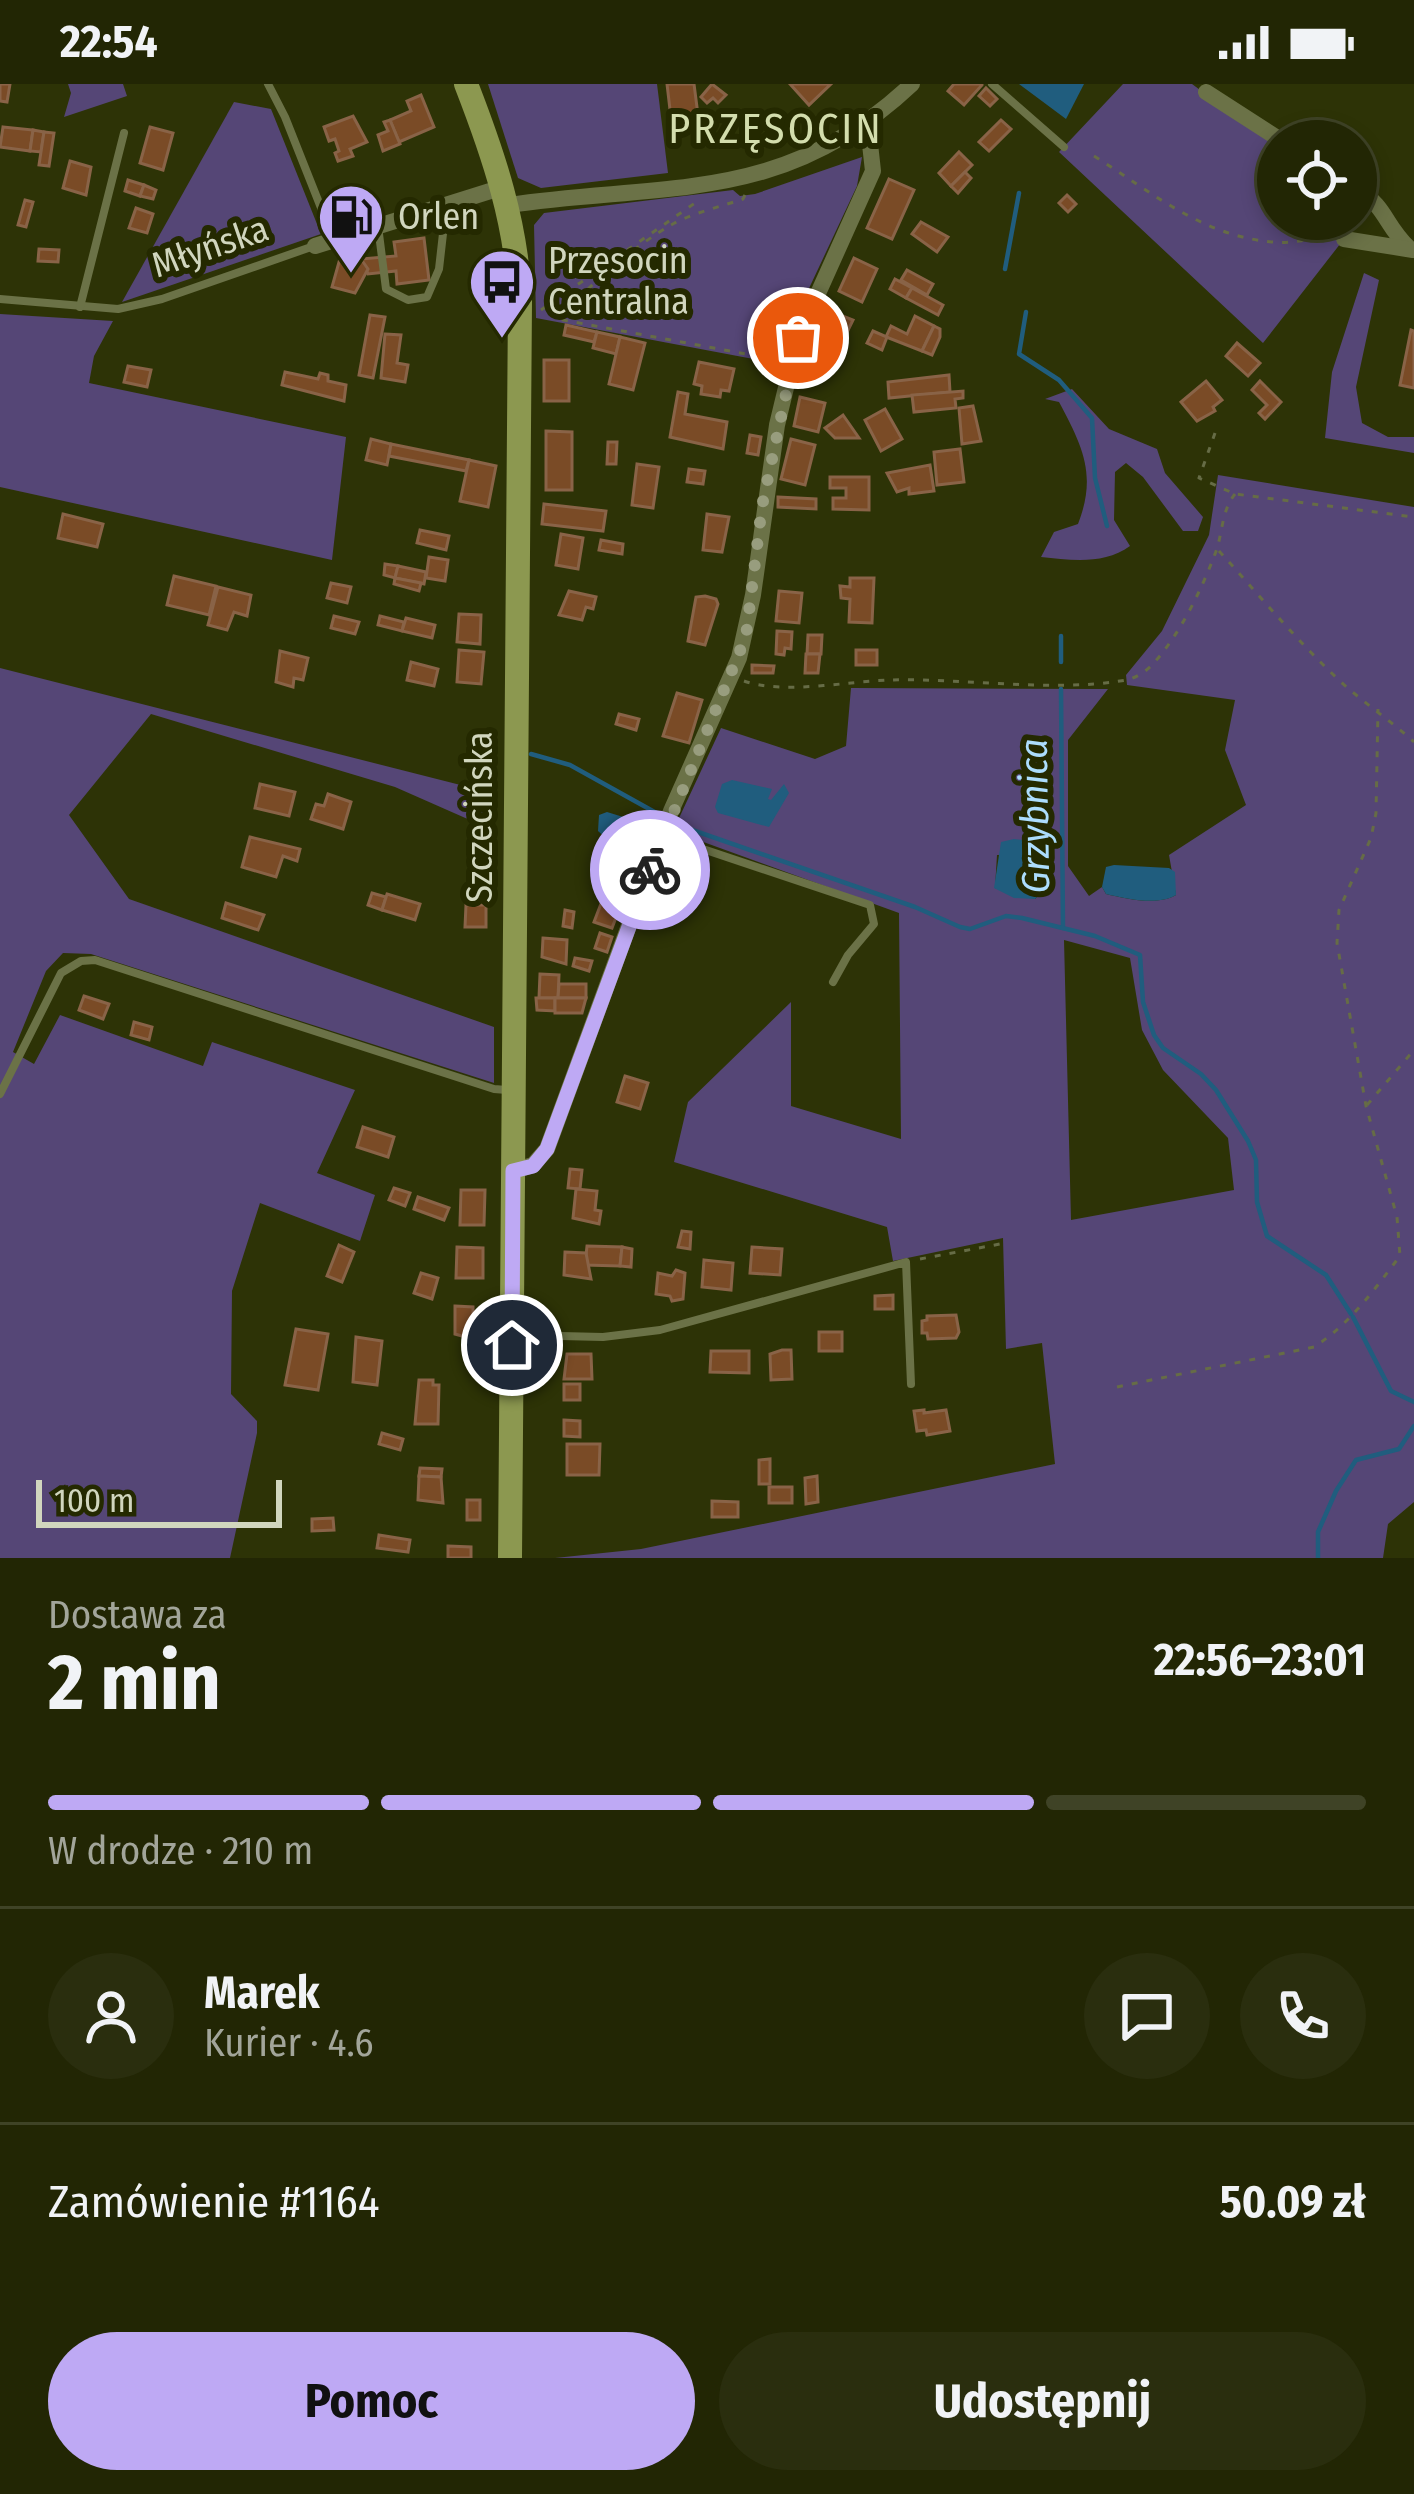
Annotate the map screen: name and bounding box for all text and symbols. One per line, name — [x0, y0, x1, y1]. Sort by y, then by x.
text: 22:54 — [60, 15, 158, 69]
district label: PRZĘSOCIN — [668, 104, 884, 154]
map controls — [1257, 120, 1377, 240]
button: locate — [1257, 120, 1377, 240]
fuel station icon: Orlen — [316, 182, 386, 276]
place label: Orlen — [398, 195, 479, 239]
street label: Młyńska — [146, 207, 274, 287]
place label: Przęsocin Centralna — [548, 239, 689, 324]
bus stop icon: Przęsocin Centralna — [467, 247, 537, 341]
pin — [747, 287, 849, 389]
icon: bag — [765, 305, 831, 371]
street label: Szczecińska — [458, 731, 502, 903]
water label: Grzybnica — [1011, 738, 1059, 894]
courier — [590, 810, 710, 930]
icon: bike — [617, 837, 683, 903]
pin — [461, 1294, 563, 1396]
icon: home — [479, 1312, 545, 1378]
scale bar — [36, 1474, 282, 1527]
text: 100 m — [54, 1481, 134, 1521]
text: Dostawa za — [48, 1592, 227, 1638]
text: 22:56–23:01 — [1154, 1633, 1366, 1687]
text: 2 min — [48, 1636, 221, 1730]
text: W drodze · 210 m — [48, 1828, 313, 1874]
button: person — [48, 1953, 174, 2079]
button: chat — [1084, 1953, 1210, 2079]
button: phone — [1240, 1953, 1366, 2079]
text: Marek — [204, 1966, 320, 2020]
text: Kurier · 4.6 — [204, 2020, 374, 2066]
text: Zamówienie #1164 — [48, 2175, 380, 2229]
text: 50.09 zł — [1220, 2175, 1366, 2229]
button: Pomoc — [48, 2332, 695, 2470]
button: Udostępnij — [719, 2332, 1366, 2470]

